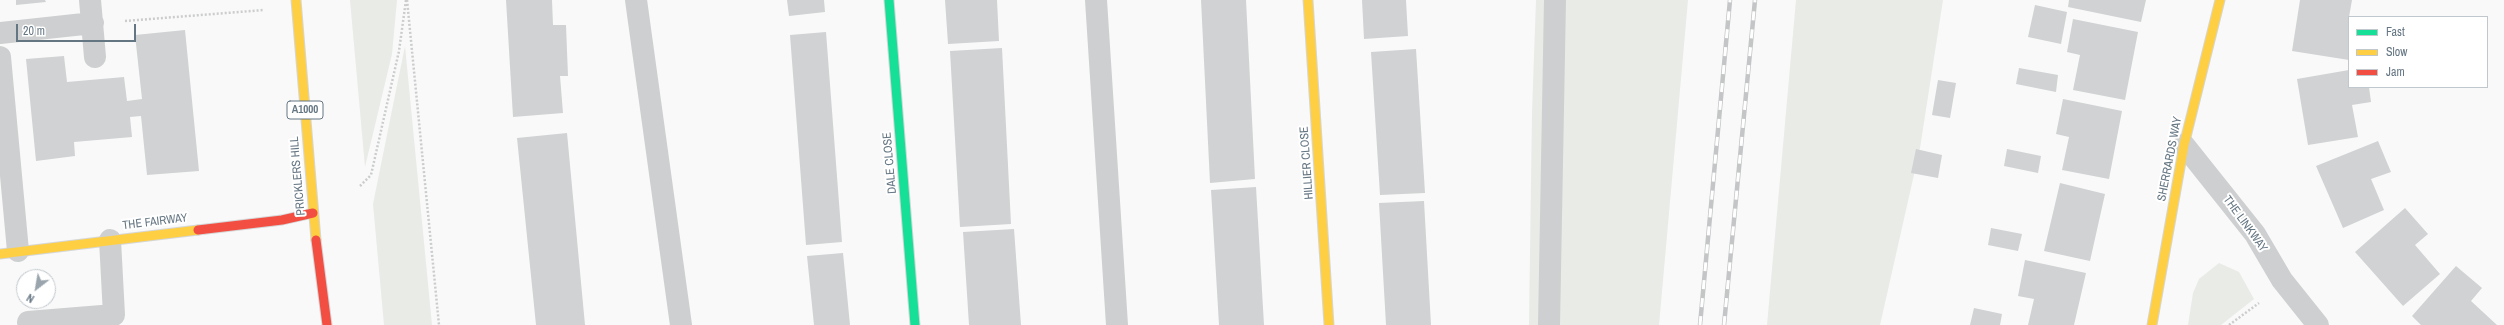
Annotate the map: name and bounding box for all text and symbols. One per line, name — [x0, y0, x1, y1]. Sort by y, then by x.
scale bar — [18, 16, 138, 42]
legend — [2348, 16, 2488, 88]
text: 20 m — [23, 23, 45, 39]
text: Fast — [2386, 24, 2405, 40]
text: Slow — [2386, 44, 2407, 60]
text: Jam — [2386, 64, 2405, 80]
road number: A1000 — [287, 101, 323, 119]
street label: SHERRARDS WAY — [2155, 115, 2185, 203]
street label: HILLIER CLOSE — [1297, 126, 1317, 200]
street label: DALE CLOSE — [880, 132, 900, 194]
street label: PRICKLERS HILL — [287, 136, 309, 216]
street label: THE LINKWAY — [2220, 193, 2270, 255]
street label: THE FAIRWAY — [122, 211, 188, 233]
north arrow — [16, 269, 56, 309]
text: N — [24, 291, 37, 306]

